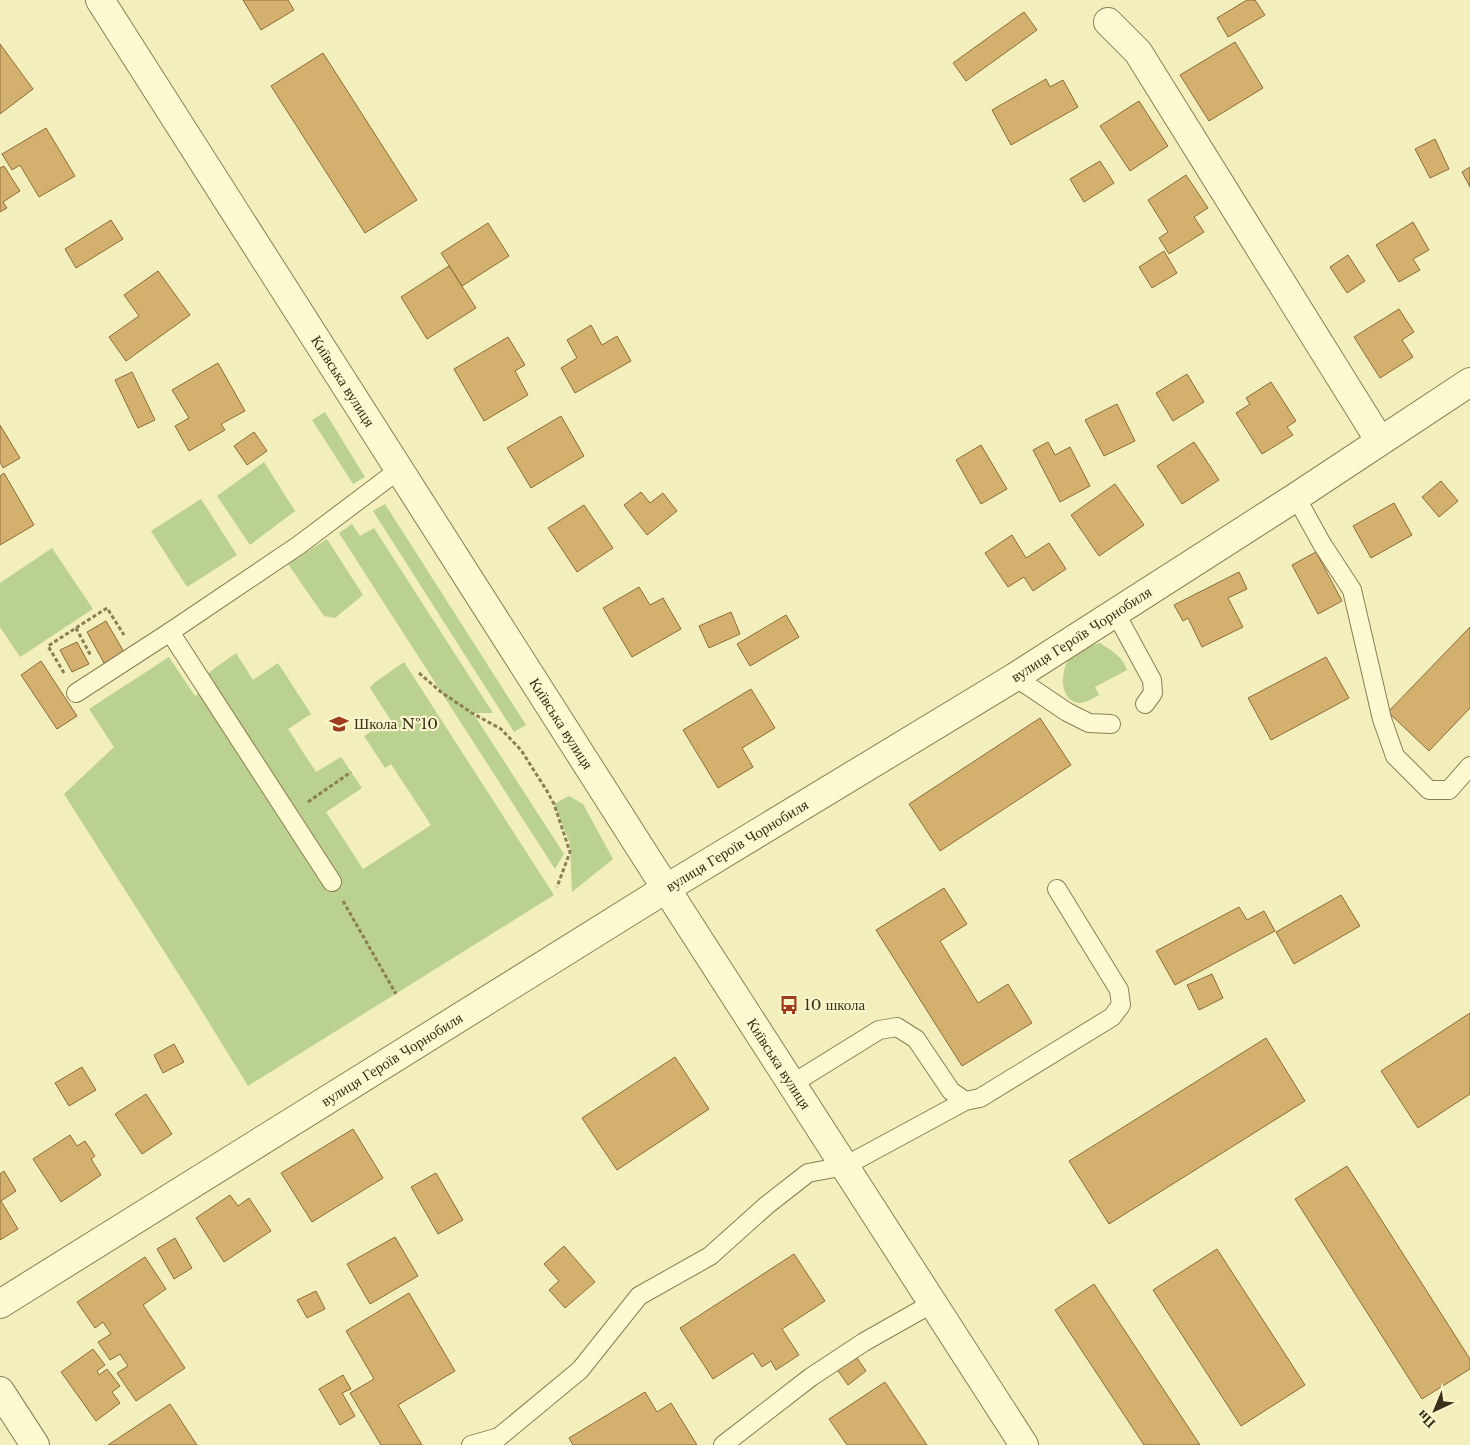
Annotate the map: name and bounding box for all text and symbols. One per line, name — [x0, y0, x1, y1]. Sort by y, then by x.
street label: Київська вулиця — [307, 332, 379, 430]
street label: вулиця Героїв Чорнобиля — [1007, 582, 1155, 686]
street label: Київська вулиця — [525, 674, 598, 773]
school or university icon: Школа №10 — [328, 713, 350, 735]
place label: Школа №10 — [354, 714, 438, 733]
street label: вулиця Героїв Чорнобиля — [662, 795, 812, 896]
bus stop icon: 10 школа — [778, 994, 800, 1016]
place label: 10 школа — [804, 995, 866, 1014]
street label: вулиця Героїв Чорнобиля — [317, 1008, 466, 1110]
street label: Київська вулиця — [743, 1014, 816, 1113]
north arrow — [1410, 1385, 1460, 1435]
text: Пн — [1413, 1406, 1439, 1432]

